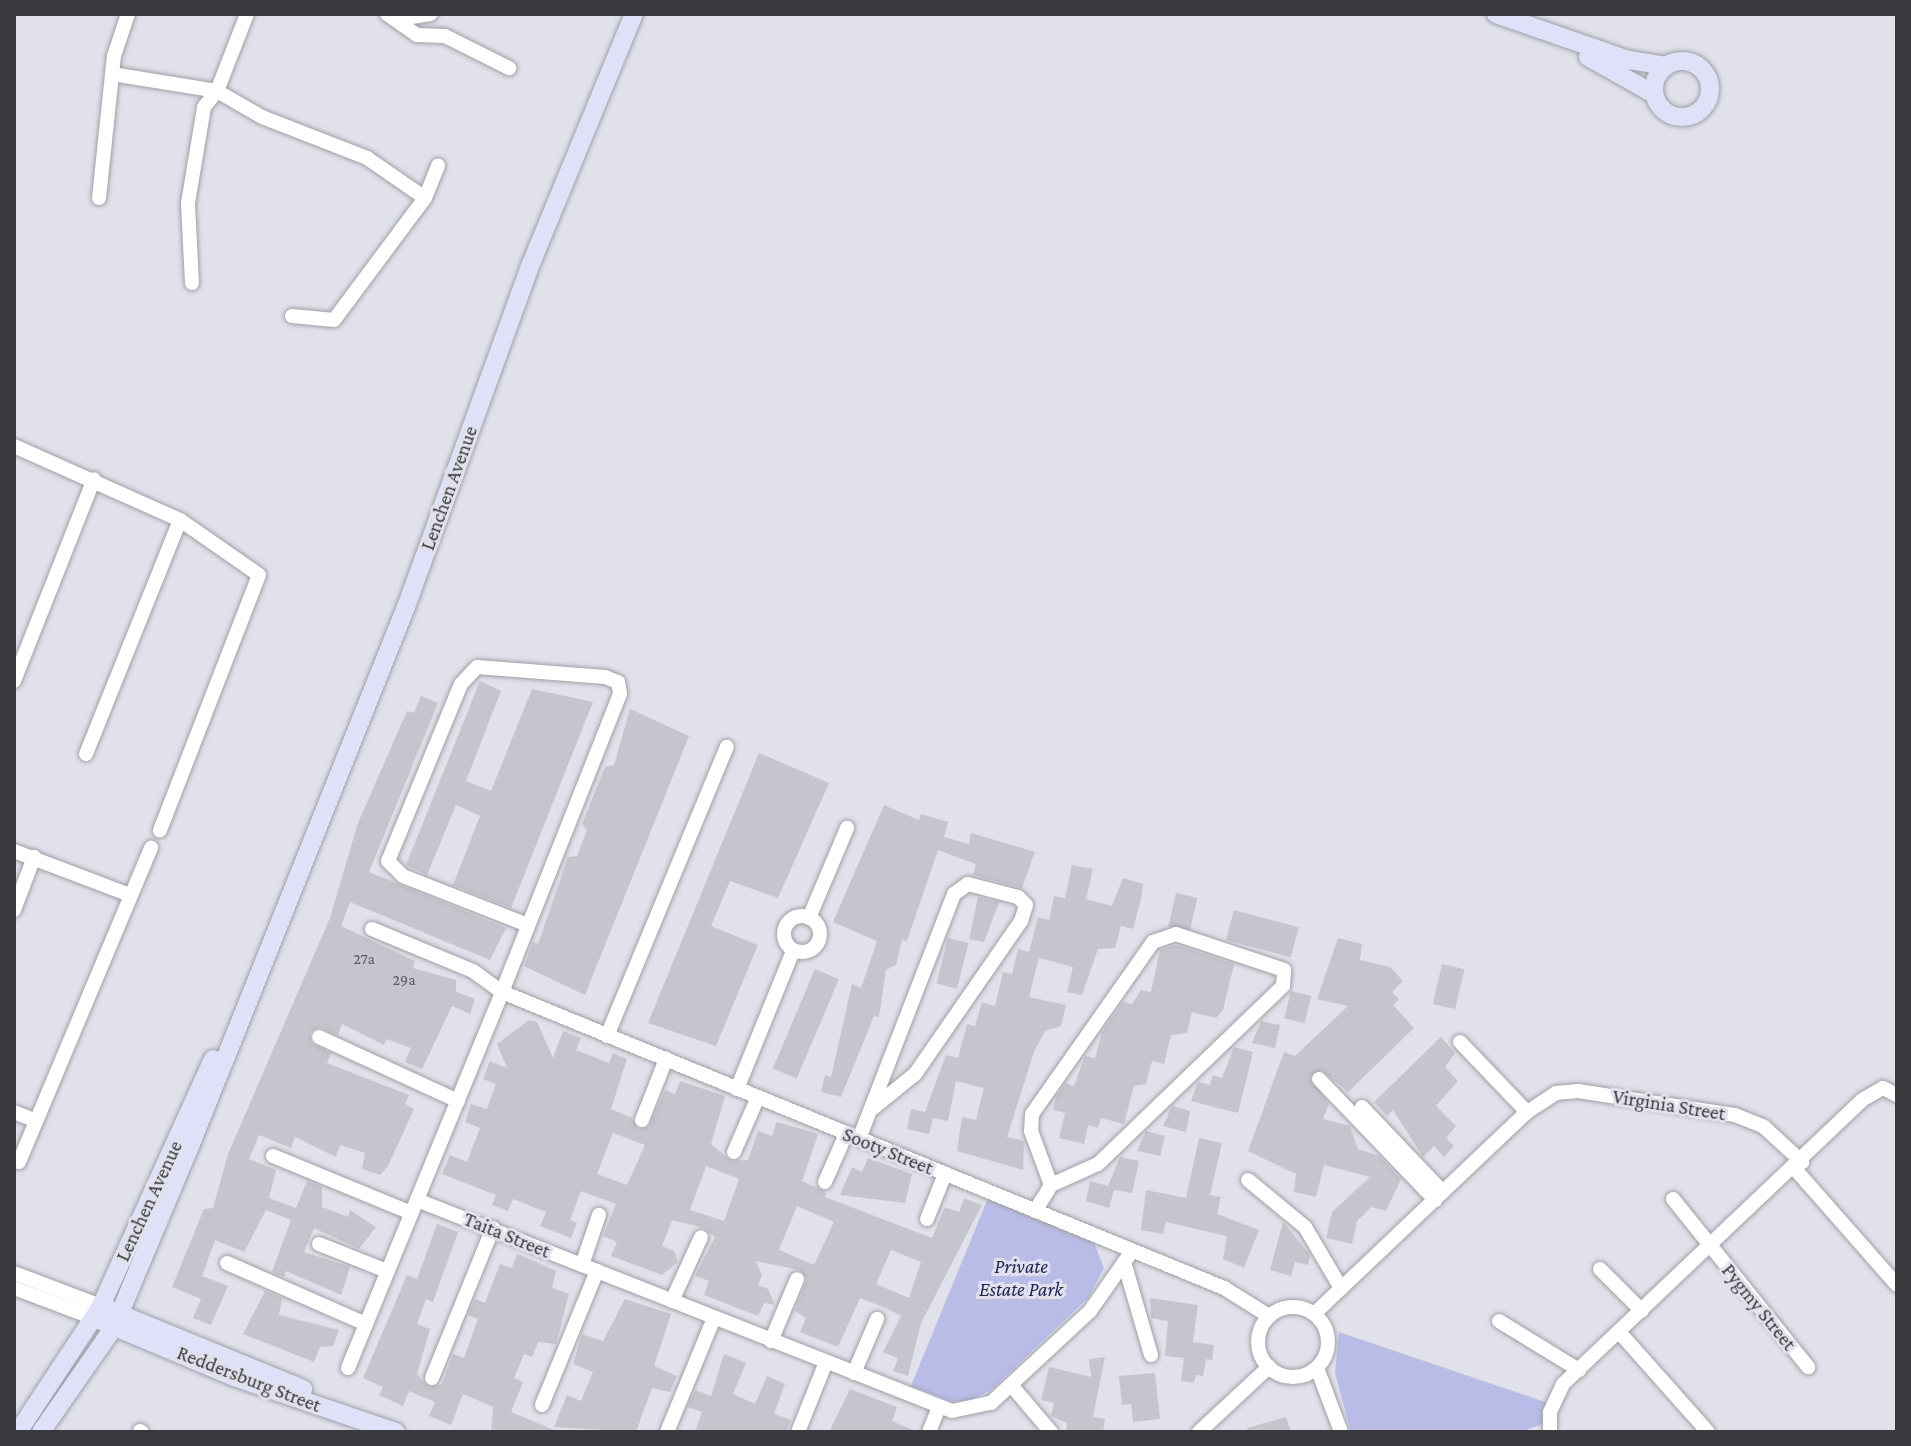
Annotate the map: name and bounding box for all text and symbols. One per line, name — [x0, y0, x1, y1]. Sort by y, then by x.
street label: Lenchen Avenue — [415, 423, 483, 553]
house number: 27a — [353, 949, 375, 969]
house number: 29a — [392, 970, 416, 990]
street label: Virginia Street — [1611, 1084, 1727, 1126]
street label: Sooty Street — [839, 1122, 937, 1180]
street label: Lenchen Avenue — [111, 1137, 187, 1265]
street label: Taita Street — [460, 1207, 554, 1263]
park label: Private Estate Park — [979, 1255, 1063, 1302]
street label: Pygmy Street — [1717, 1259, 1801, 1355]
street label: Reddersburg Street — [174, 1341, 324, 1417]

